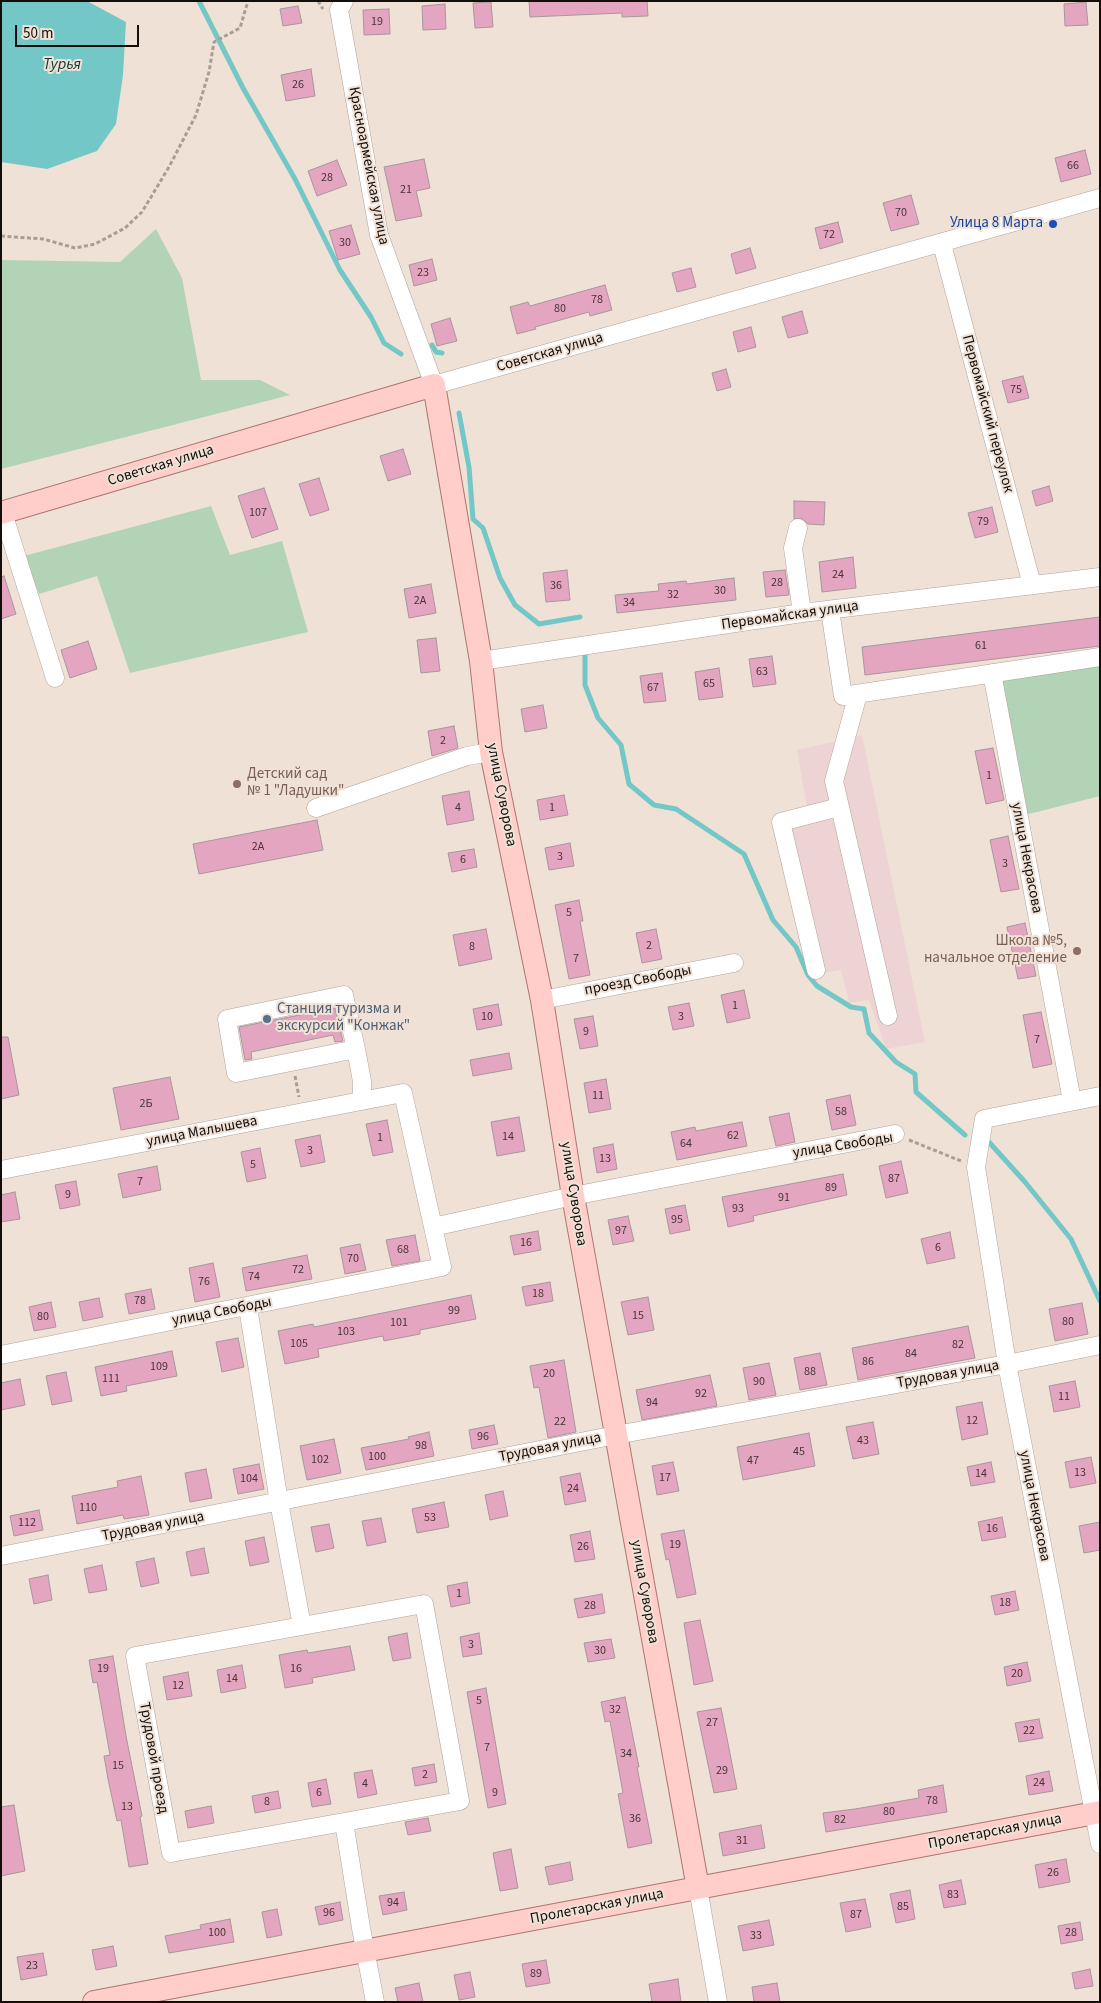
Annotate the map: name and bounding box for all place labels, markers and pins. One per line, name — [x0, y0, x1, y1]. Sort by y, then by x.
place label: Улица 8 Марта — [950, 215, 1043, 233]
marker: Улица 8 Марта — [1047, 218, 1059, 230]
place label: Детский сад № 1 "Ладушки" — [247, 766, 344, 801]
marker: Детский сад № 1 "Ладушки" — [231, 778, 243, 790]
place label: Школа №5, начальное отделение — [924, 933, 1067, 968]
marker: Школа №5, начальное отделение — [1071, 945, 1083, 957]
place label: Станция туризма и экскурсий "Конжак" — [277, 1001, 410, 1036]
marker: Станция туризма и экскурсий "Конжак" — [261, 1013, 273, 1025]

